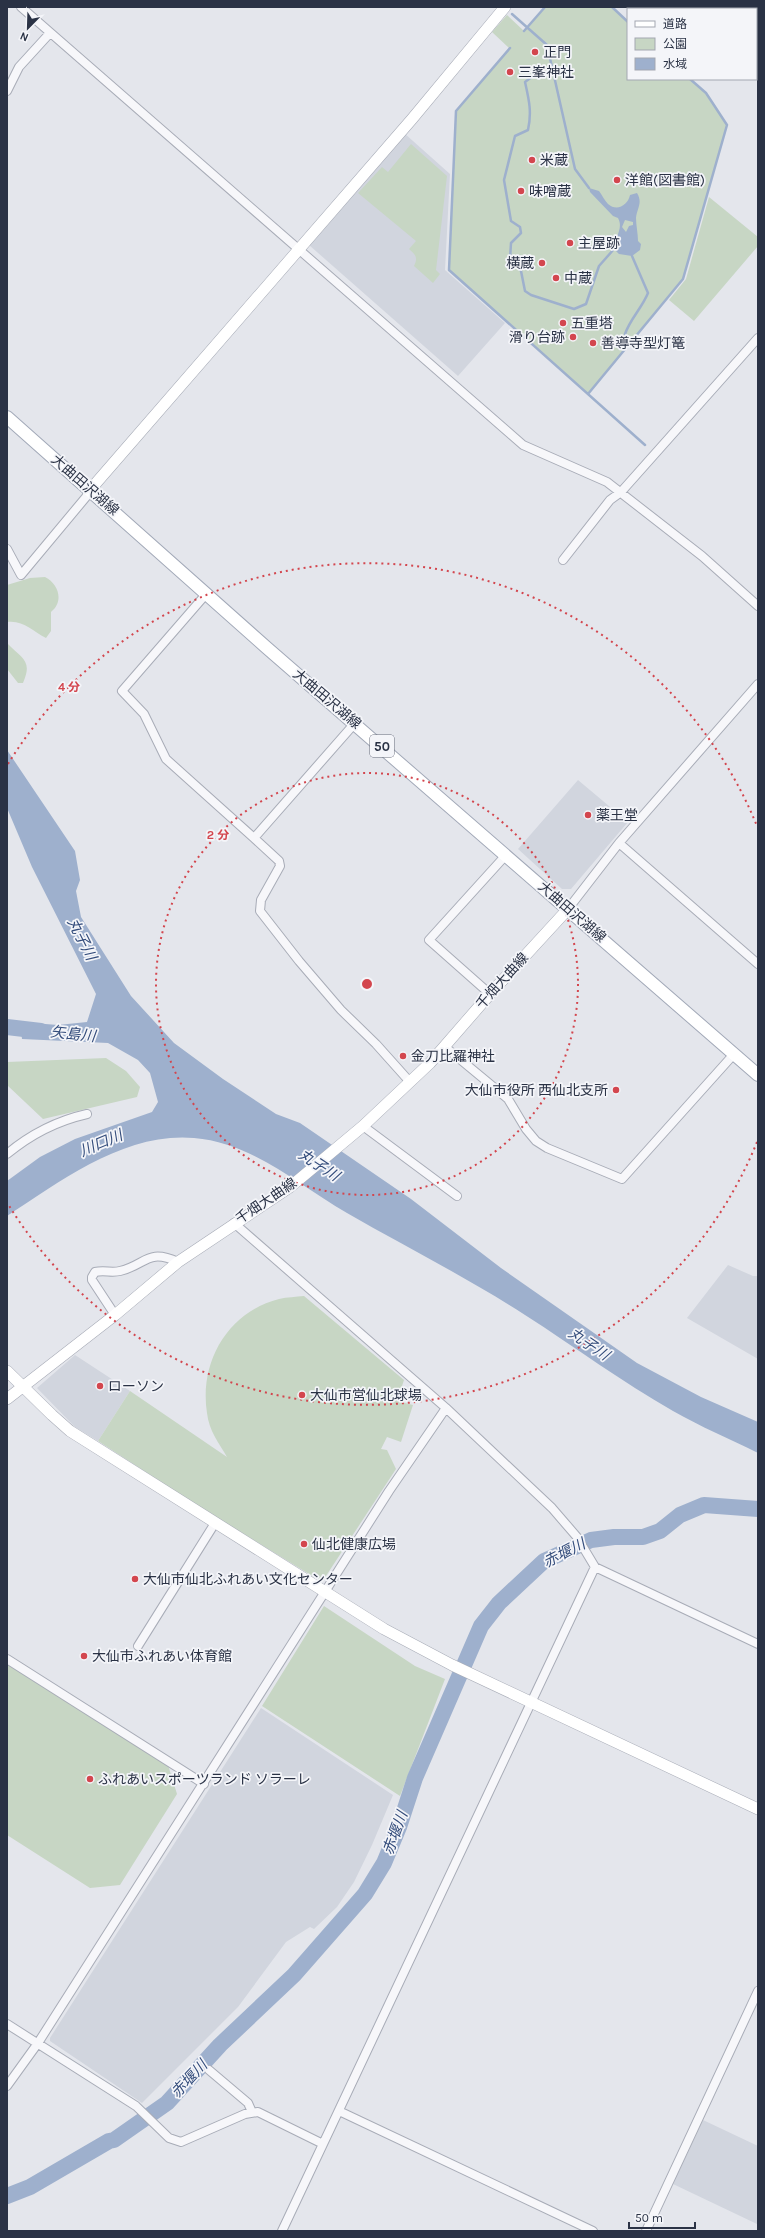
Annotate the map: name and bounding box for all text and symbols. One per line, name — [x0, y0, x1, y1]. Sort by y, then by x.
north arrow — [8, 8, 48, 48]
legend — [627, 8, 757, 80]
text: 道路 — [663, 17, 687, 31]
text: N — [18, 29, 30, 44]
text: 公園 — [663, 37, 687, 51]
place label: 正門 — [543, 44, 571, 61]
marker: 正門 — [530, 47, 540, 57]
text: 水域 — [663, 57, 687, 71]
place label: 三峯神社 — [518, 64, 574, 81]
marker: 三峯神社 — [505, 67, 515, 77]
place label: 米蔵 — [540, 152, 568, 169]
marker: 米蔵 — [527, 155, 537, 165]
place label: 洋館(図書館) — [625, 172, 705, 189]
marker: 洋館(図書館) — [612, 175, 622, 185]
place label: 味噌蔵 — [529, 183, 571, 200]
marker: 味噌蔵 — [516, 186, 526, 196]
place label: 主屋跡 — [578, 235, 620, 252]
marker: 主屋跡 — [565, 238, 575, 248]
place label: 横蔵 — [506, 255, 534, 272]
marker: 横蔵 — [537, 258, 547, 268]
place label: 中蔵 — [564, 270, 592, 287]
marker: 中蔵 — [551, 273, 561, 283]
place label: 五重塔 — [571, 315, 613, 332]
marker: 五重塔 — [558, 318, 568, 328]
place label: 滑り台跡 — [509, 329, 565, 346]
marker: 滑り台跡 — [568, 332, 578, 342]
place label: 善導寺型灯篭 — [601, 335, 685, 352]
marker: 善導寺型灯篭 — [588, 338, 598, 348]
street label: 大曲田沢湖線 — [48, 451, 122, 519]
street label: 大曲田沢湖線 — [289, 665, 365, 733]
text: 4 分 — [58, 680, 80, 694]
road number: 50 — [370, 735, 394, 757]
place label: 薬王堂 — [596, 807, 638, 824]
marker: 薬王堂 — [583, 810, 593, 820]
text: 2 分 — [207, 828, 229, 842]
street label: 大曲田沢湖線 — [535, 878, 609, 946]
water label: 丸子川 — [64, 915, 101, 965]
street label: 千畑大曲線 — [472, 949, 532, 1013]
centre of rings — [360, 977, 374, 991]
water label: 矢島川 — [50, 1023, 98, 1046]
place label: 金刀比羅神社 — [411, 1048, 495, 1065]
marker: 金刀比羅神社 — [398, 1051, 408, 1061]
place label: 大仙市役所 西仙北支所 — [465, 1082, 608, 1099]
marker: 大仙市役所 西仙北支所 — [611, 1085, 621, 1095]
water label: 川口川 — [77, 1125, 127, 1160]
water label: 丸子川 — [295, 1145, 344, 1186]
street label: 千畑大曲線 — [232, 1174, 300, 1228]
water label: 丸子川 — [565, 1324, 614, 1365]
place label: ローソン — [108, 1378, 164, 1395]
marker: ローソン — [95, 1381, 105, 1391]
place label: 大仙市営仙北球場 — [310, 1387, 422, 1404]
marker: 大仙市営仙北球場 — [297, 1390, 307, 1400]
water label: 赤堰川 — [540, 1534, 590, 1571]
place label: 仙北健康広場 — [312, 1536, 396, 1553]
marker: 仙北健康広場 — [299, 1539, 309, 1549]
place label: 大仙市仙北ふれあい文化センター — [143, 1571, 353, 1588]
marker: 大仙市仙北ふれあい文化センター — [130, 1574, 140, 1584]
place label: 大仙市ふれあい体育館 — [92, 1648, 232, 1665]
marker: 大仙市ふれあい体育館 — [79, 1651, 89, 1661]
place label: ふれあいスポーツランド ソラーレ — [98, 1771, 311, 1788]
marker: ふれあいスポーツランド ソラーレ — [85, 1774, 95, 1784]
water label: 赤堰川 — [379, 1807, 412, 1857]
water label: 赤堰川 — [167, 2055, 212, 2102]
scale bar — [629, 2204, 695, 2230]
text: 50 m — [635, 2211, 663, 2225]

